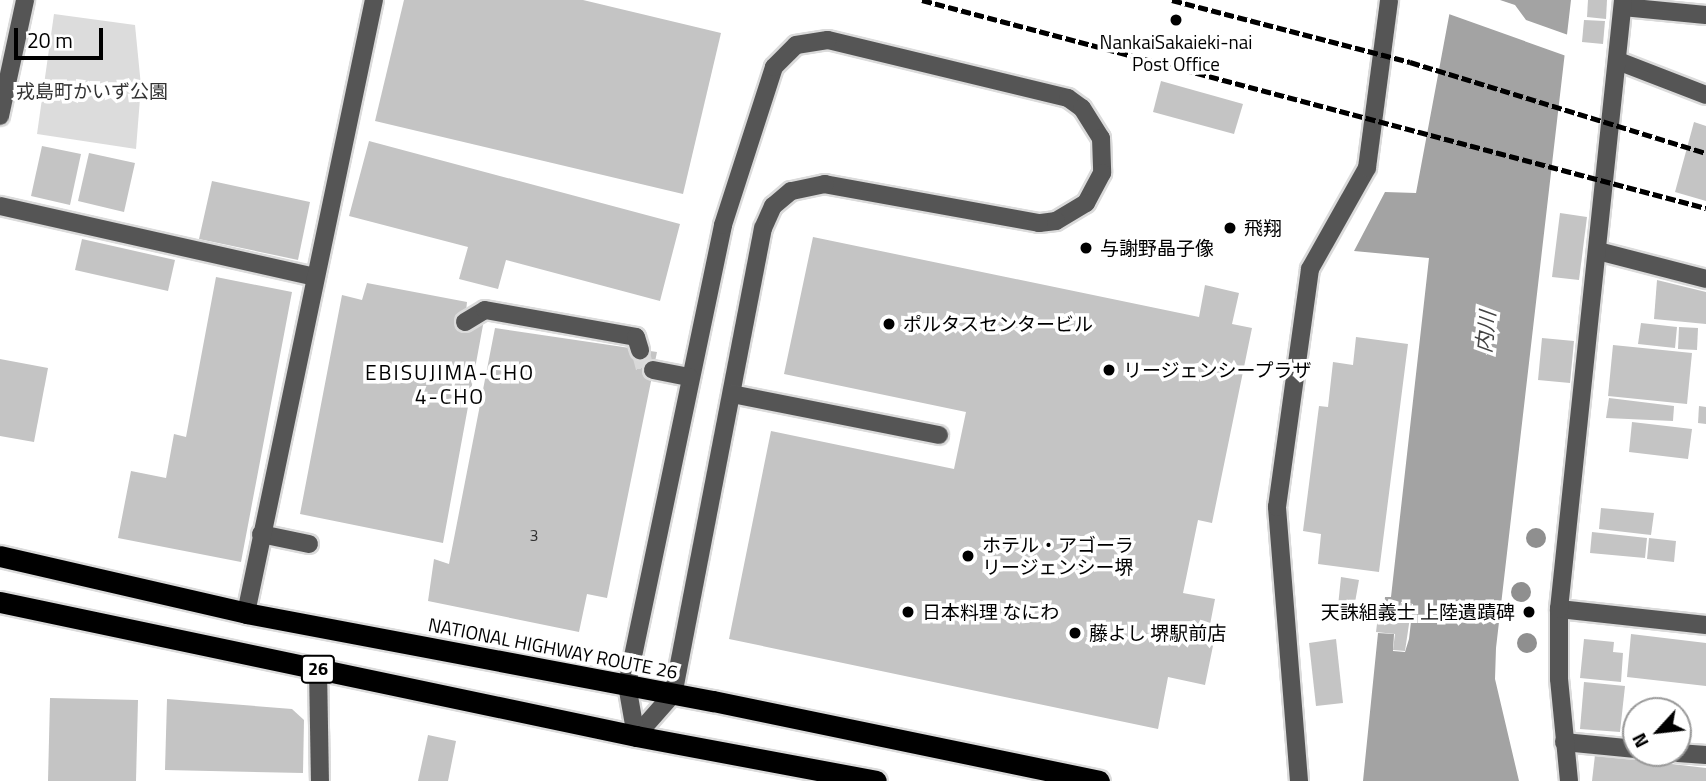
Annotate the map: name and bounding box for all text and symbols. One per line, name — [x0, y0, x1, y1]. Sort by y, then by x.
marker: NankaiSakaieki-nai Post Office — [1168, 12, 1184, 28]
scale bar — [18, 14, 107, 58]
text: 20 m — [27, 24, 73, 56]
place label: NankaiSakaieki-nai Post Office — [1100, 31, 1252, 75]
park label: 戎島町かいず公園 — [16, 80, 168, 102]
place label: 飛翔 — [1244, 217, 1282, 239]
marker: 飛翔 — [1222, 220, 1238, 236]
place label: 与謝野晶子像 — [1100, 237, 1214, 259]
marker: 与謝野晶子像 — [1078, 240, 1094, 256]
water label: 内川 — [1470, 310, 1500, 354]
place label: ポルタスセンタービル — [903, 313, 1093, 335]
marker: ポルタスセンタービル — [881, 316, 897, 332]
district label: EBISUJIMA-CHO 4-CHO — [367, 359, 533, 409]
place label: リージェンシープラザ — [1123, 359, 1313, 381]
marker: リージェンシープラザ — [1101, 362, 1117, 378]
house number: 3 — [530, 525, 538, 545]
place label: ホテル・アゴーラ リージェンシー堺 — [982, 534, 1134, 578]
marker: ホテル・アゴーラ リージェンシー堺 — [960, 548, 976, 564]
place label: 日本料理 なにわ — [922, 601, 1059, 623]
place label: 天誅組義士 上陸遺蹟碑 — [1321, 601, 1515, 623]
marker: 日本料理 なにわ — [900, 604, 916, 620]
marker: 天誅組義士 上陸遺蹟碑 — [1521, 604, 1537, 620]
street label: NATIONAL HIGHWAY ROUTE 26 — [426, 613, 680, 683]
place label: 藤よし 堺駅前店 — [1089, 622, 1226, 644]
marker: 藤よし 堺駅前店 — [1067, 625, 1083, 641]
road number: 26 — [300, 654, 336, 684]
north arrow — [1622, 697, 1692, 767]
text: N — [1624, 728, 1656, 753]

